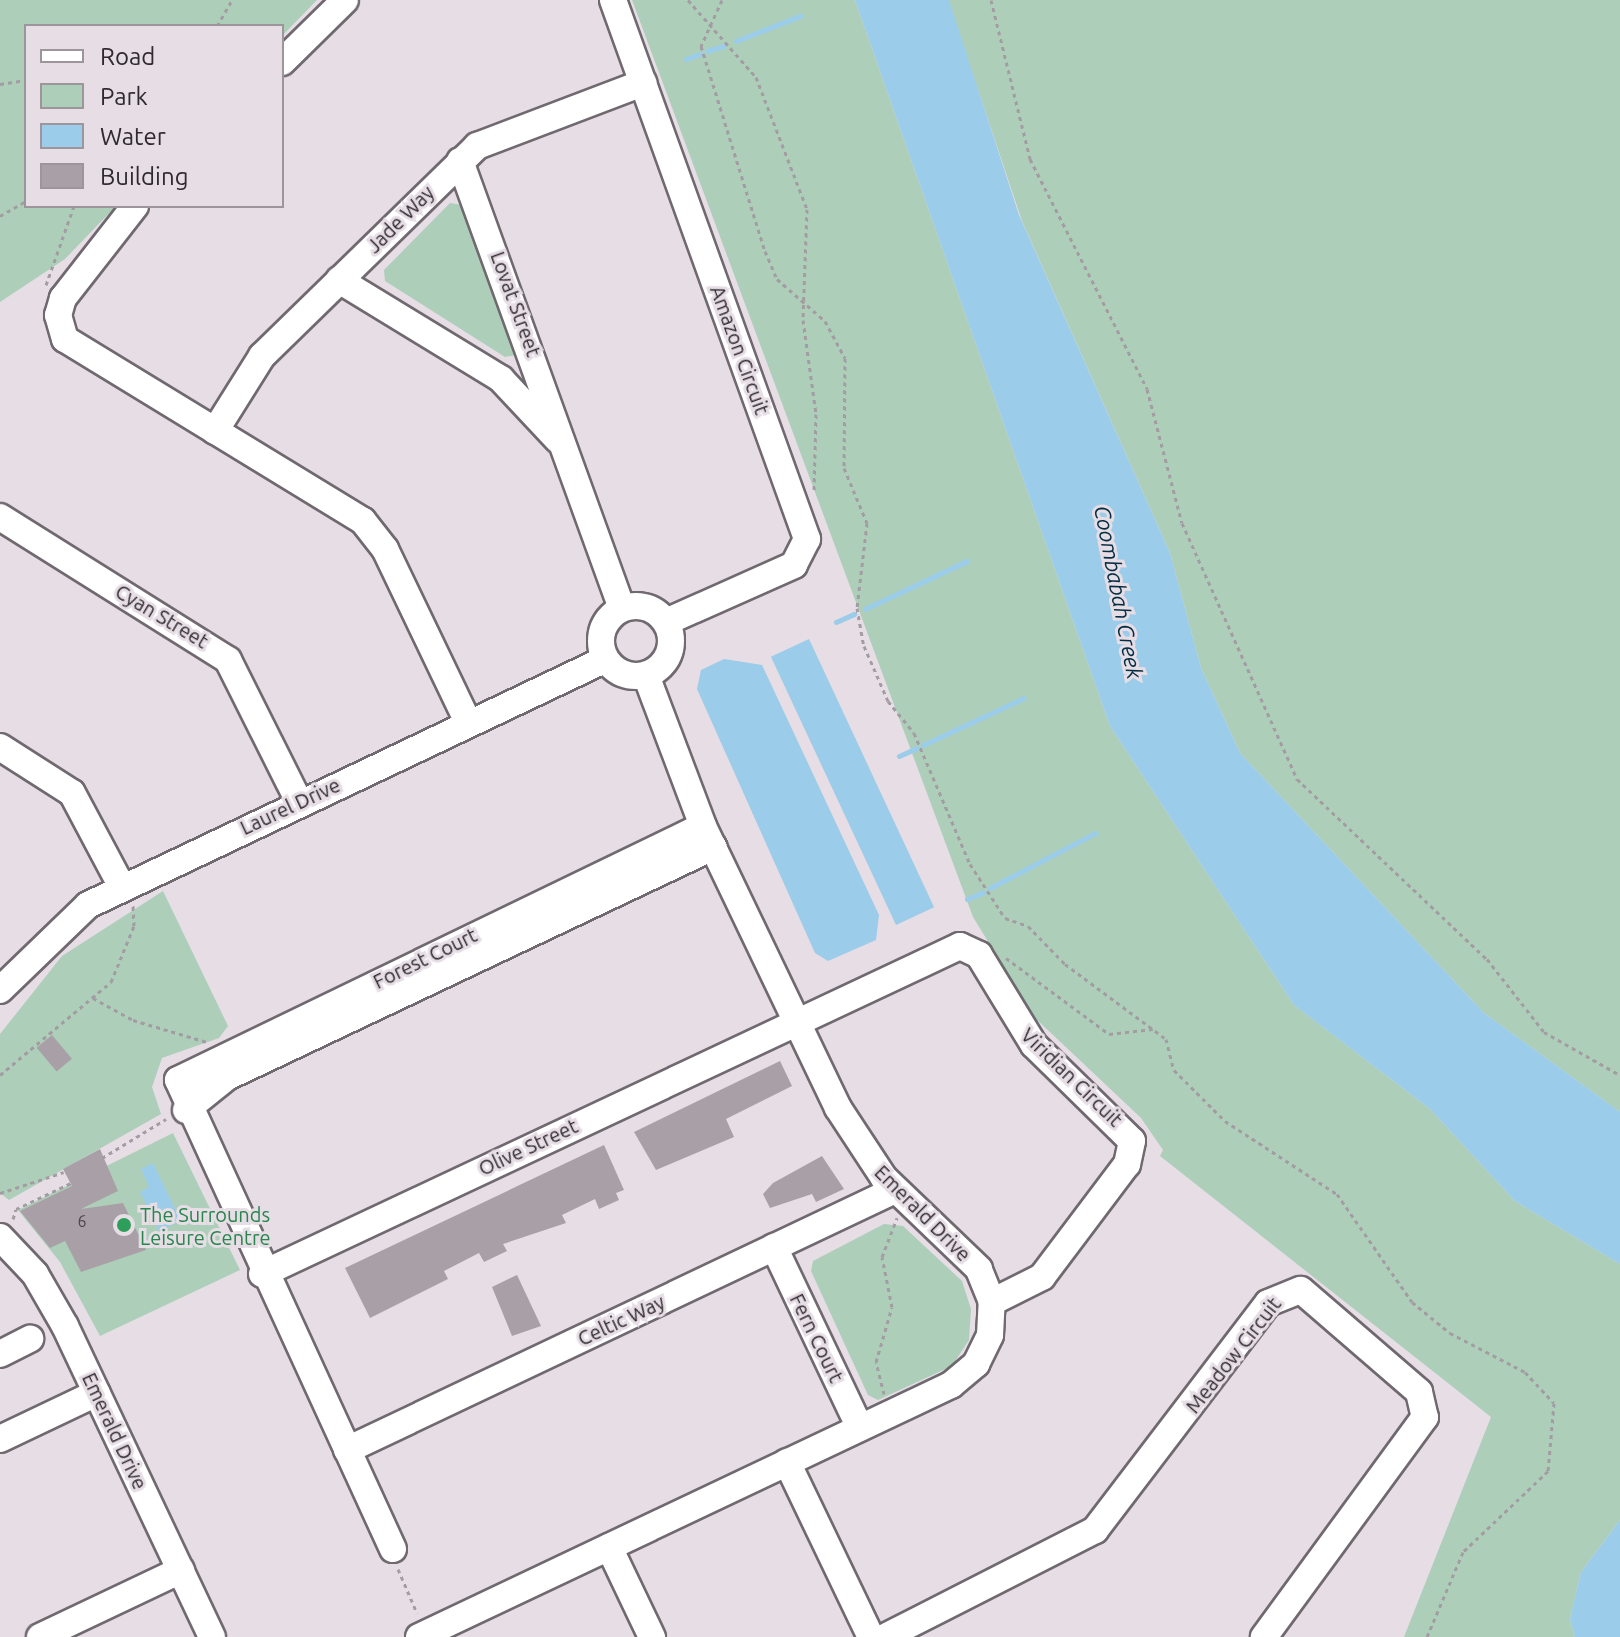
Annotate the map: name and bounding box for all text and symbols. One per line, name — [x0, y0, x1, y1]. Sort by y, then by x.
legend — [24, 24, 284, 208]
text: Road — [100, 43, 155, 70]
text: Park — [100, 83, 148, 110]
text: Water — [100, 123, 166, 150]
text: Building — [100, 163, 188, 190]
street label: Jade Way — [361, 180, 439, 258]
street label: Lovat Street — [486, 248, 546, 360]
street label: Amazon Circuit — [706, 282, 774, 418]
water label: Coombabah Creek — [1089, 503, 1149, 681]
street label: Cyan Street — [111, 579, 213, 653]
street label: Laurel Drive — [236, 772, 344, 840]
street label: Forest Court — [369, 923, 481, 993]
street label: Viridian Circuit — [1016, 1023, 1128, 1131]
street label: Olive Street — [475, 1114, 581, 1180]
street label: Emerald Drive — [870, 1160, 976, 1266]
place label: The Surrounds Leisure Centre — [140, 1202, 271, 1249]
house number: 6 — [77, 1211, 87, 1231]
marker: The Surrounds Leisure Centre — [115, 1216, 133, 1234]
street label: Celtic Way — [574, 1289, 668, 1351]
street label: Fern Court — [785, 1290, 849, 1386]
street label: Meadow Circuit — [1180, 1292, 1286, 1418]
street label: Emerald Drive — [77, 1369, 153, 1493]

